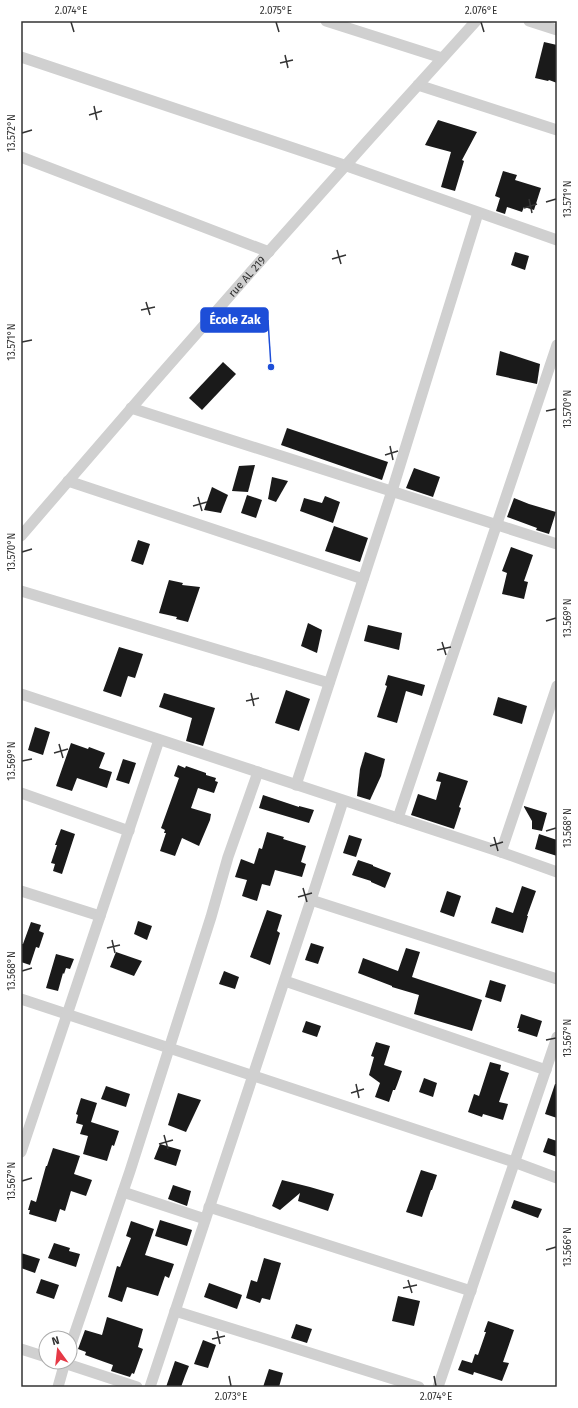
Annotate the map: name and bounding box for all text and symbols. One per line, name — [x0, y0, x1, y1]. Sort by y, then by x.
text: 2.074°E — [55, 5, 87, 17]
text: 2.075°E — [260, 5, 292, 17]
text: 2.076°E — [465, 5, 497, 17]
text: 13.572°N — [6, 114, 18, 152]
text: 13.571°N — [562, 180, 574, 218]
street label: rue AL 219 — [225, 253, 268, 300]
callout: École Zak — [201, 308, 268, 332]
text: École Zak — [209, 311, 261, 327]
text: 13.571°N — [6, 323, 18, 361]
text: 13.570°N — [562, 390, 574, 428]
text: 13.570°N — [6, 533, 18, 571]
text: 13.569°N — [562, 598, 574, 638]
text: 13.569°N — [6, 741, 18, 781]
text: 13.568°N — [562, 808, 574, 848]
text: 13.568°N — [6, 951, 18, 991]
text: 13.567°N — [562, 1019, 574, 1057]
text: 13.567°N — [6, 1162, 18, 1200]
text: 13.566°N — [562, 1227, 574, 1267]
north arrow — [38, 1330, 78, 1370]
text: N — [50, 1334, 61, 1348]
text: 2.073°E — [215, 1391, 247, 1403]
text: 2.074°E — [420, 1391, 452, 1403]

